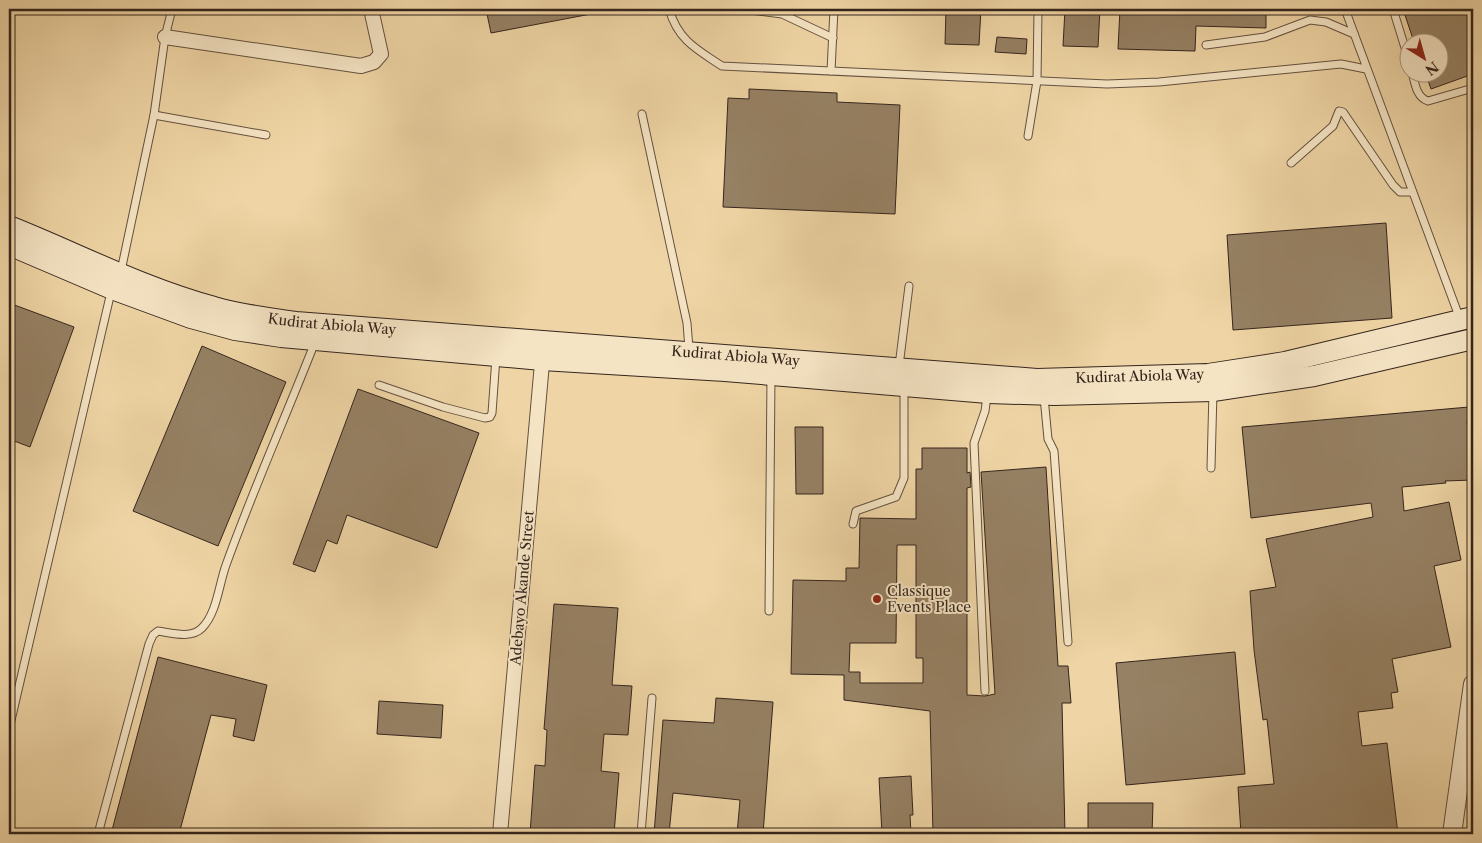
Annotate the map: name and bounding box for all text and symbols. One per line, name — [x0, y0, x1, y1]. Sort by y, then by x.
north arrow — [1400, 32, 1450, 82]
text: N — [1422, 58, 1442, 79]
street label: Kudirat Abiola Way — [267, 309, 397, 339]
street label: Kudirat Abiola Way — [671, 342, 801, 370]
street label: Kudirat Abiola Way — [1075, 365, 1205, 387]
street label: Adebayo Akande Street — [506, 510, 538, 667]
place label: Classique Events Place — [887, 582, 971, 616]
marker: Classique Events Place — [871, 593, 883, 605]

